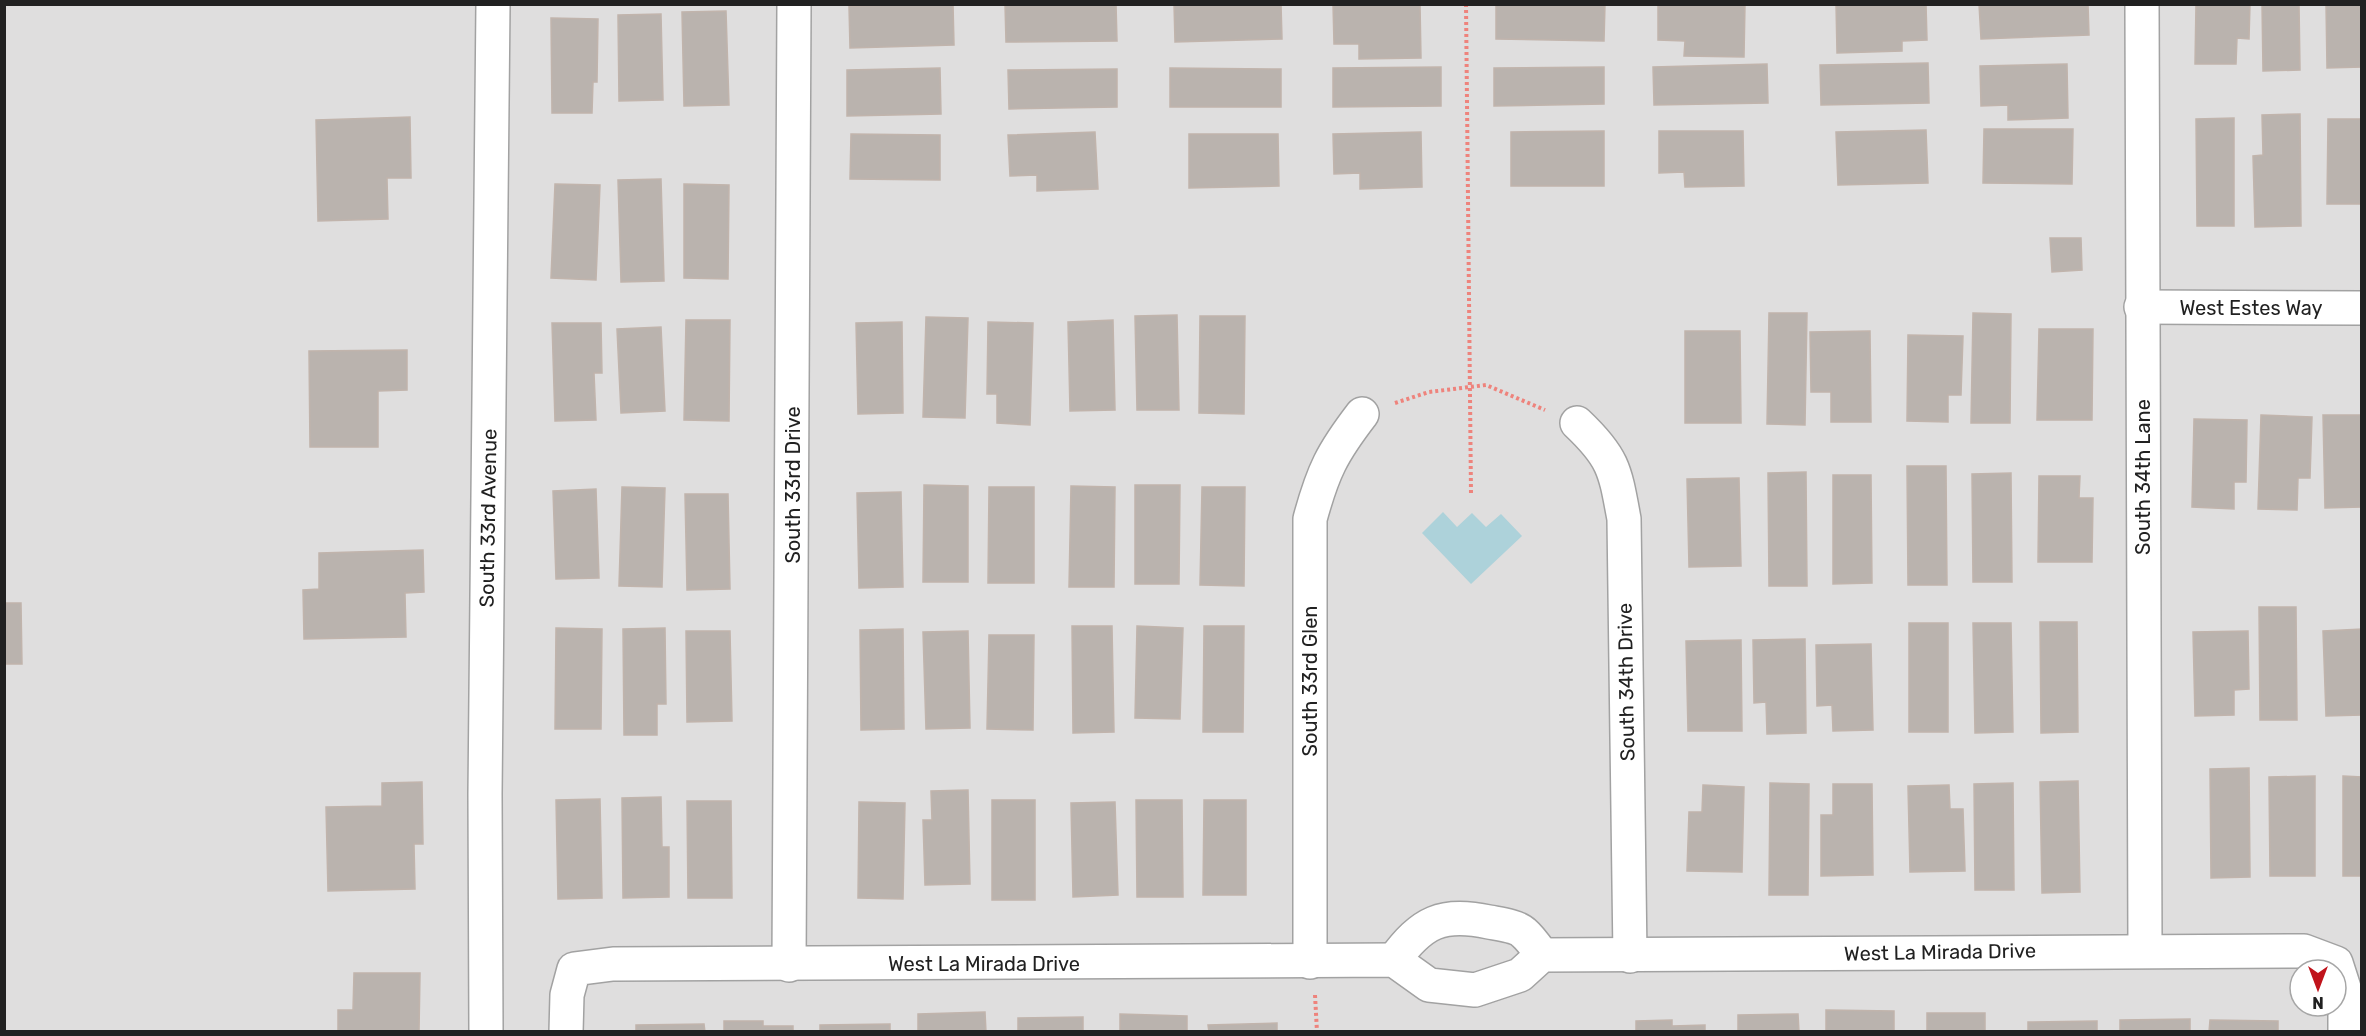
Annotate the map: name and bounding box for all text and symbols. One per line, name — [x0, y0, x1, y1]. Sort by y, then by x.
street label: West Estes Way — [2179, 296, 2323, 320]
street label: South 34th Lane — [2131, 399, 2155, 555]
street label: South 33rd Drive — [781, 406, 805, 564]
street label: South 33rd Avenue — [474, 428, 502, 608]
street label: South 34th Drive — [1613, 603, 1639, 761]
street label: South 33rd Glen — [1298, 606, 1322, 756]
street label: West La Mirada Drive — [1844, 938, 2036, 966]
street label: West La Mirada Drive — [888, 952, 1080, 976]
north arrow — [2288, 958, 2348, 1018]
text: N — [2312, 993, 2324, 1012]

